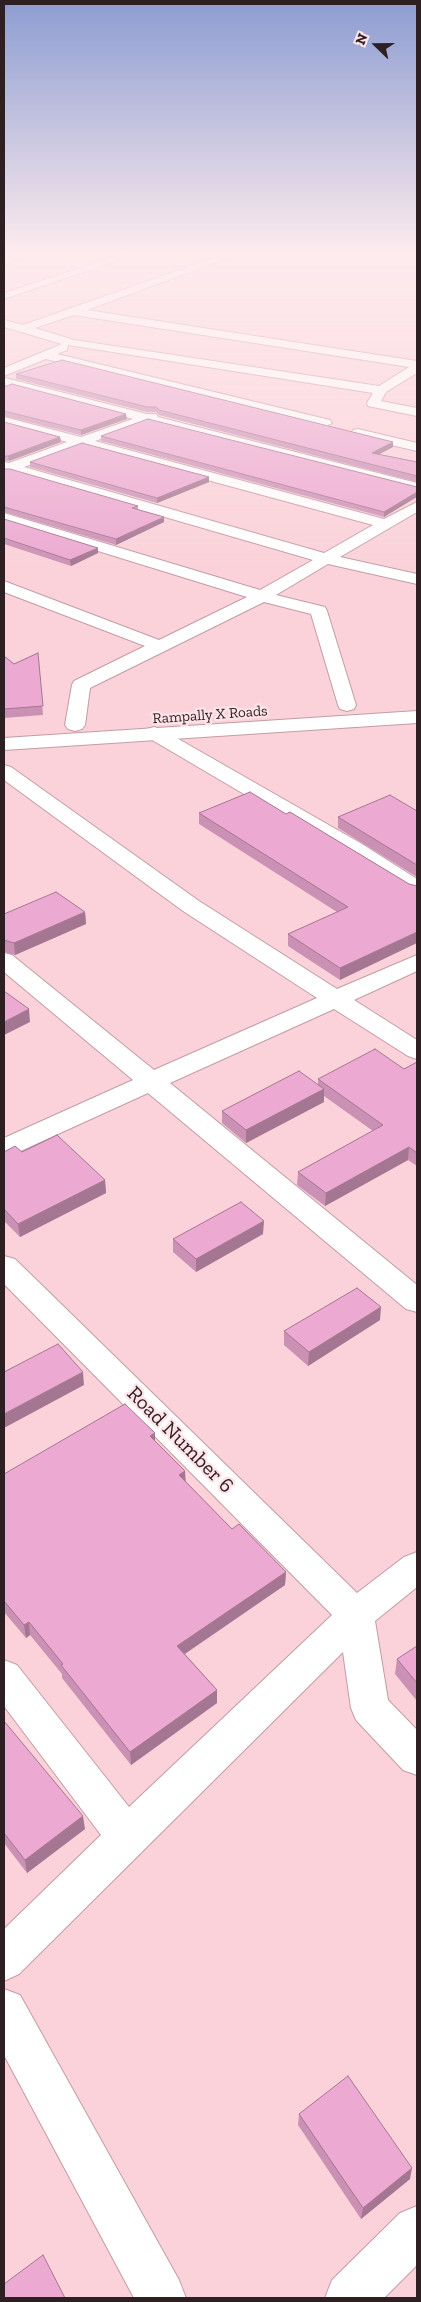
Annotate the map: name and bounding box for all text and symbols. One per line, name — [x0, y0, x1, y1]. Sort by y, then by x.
north arrow — [351, 20, 401, 70]
text: N — [352, 31, 371, 47]
street label: Rampally X Roads — [152, 702, 268, 728]
street label: Road Number 6 — [121, 1381, 239, 1499]

